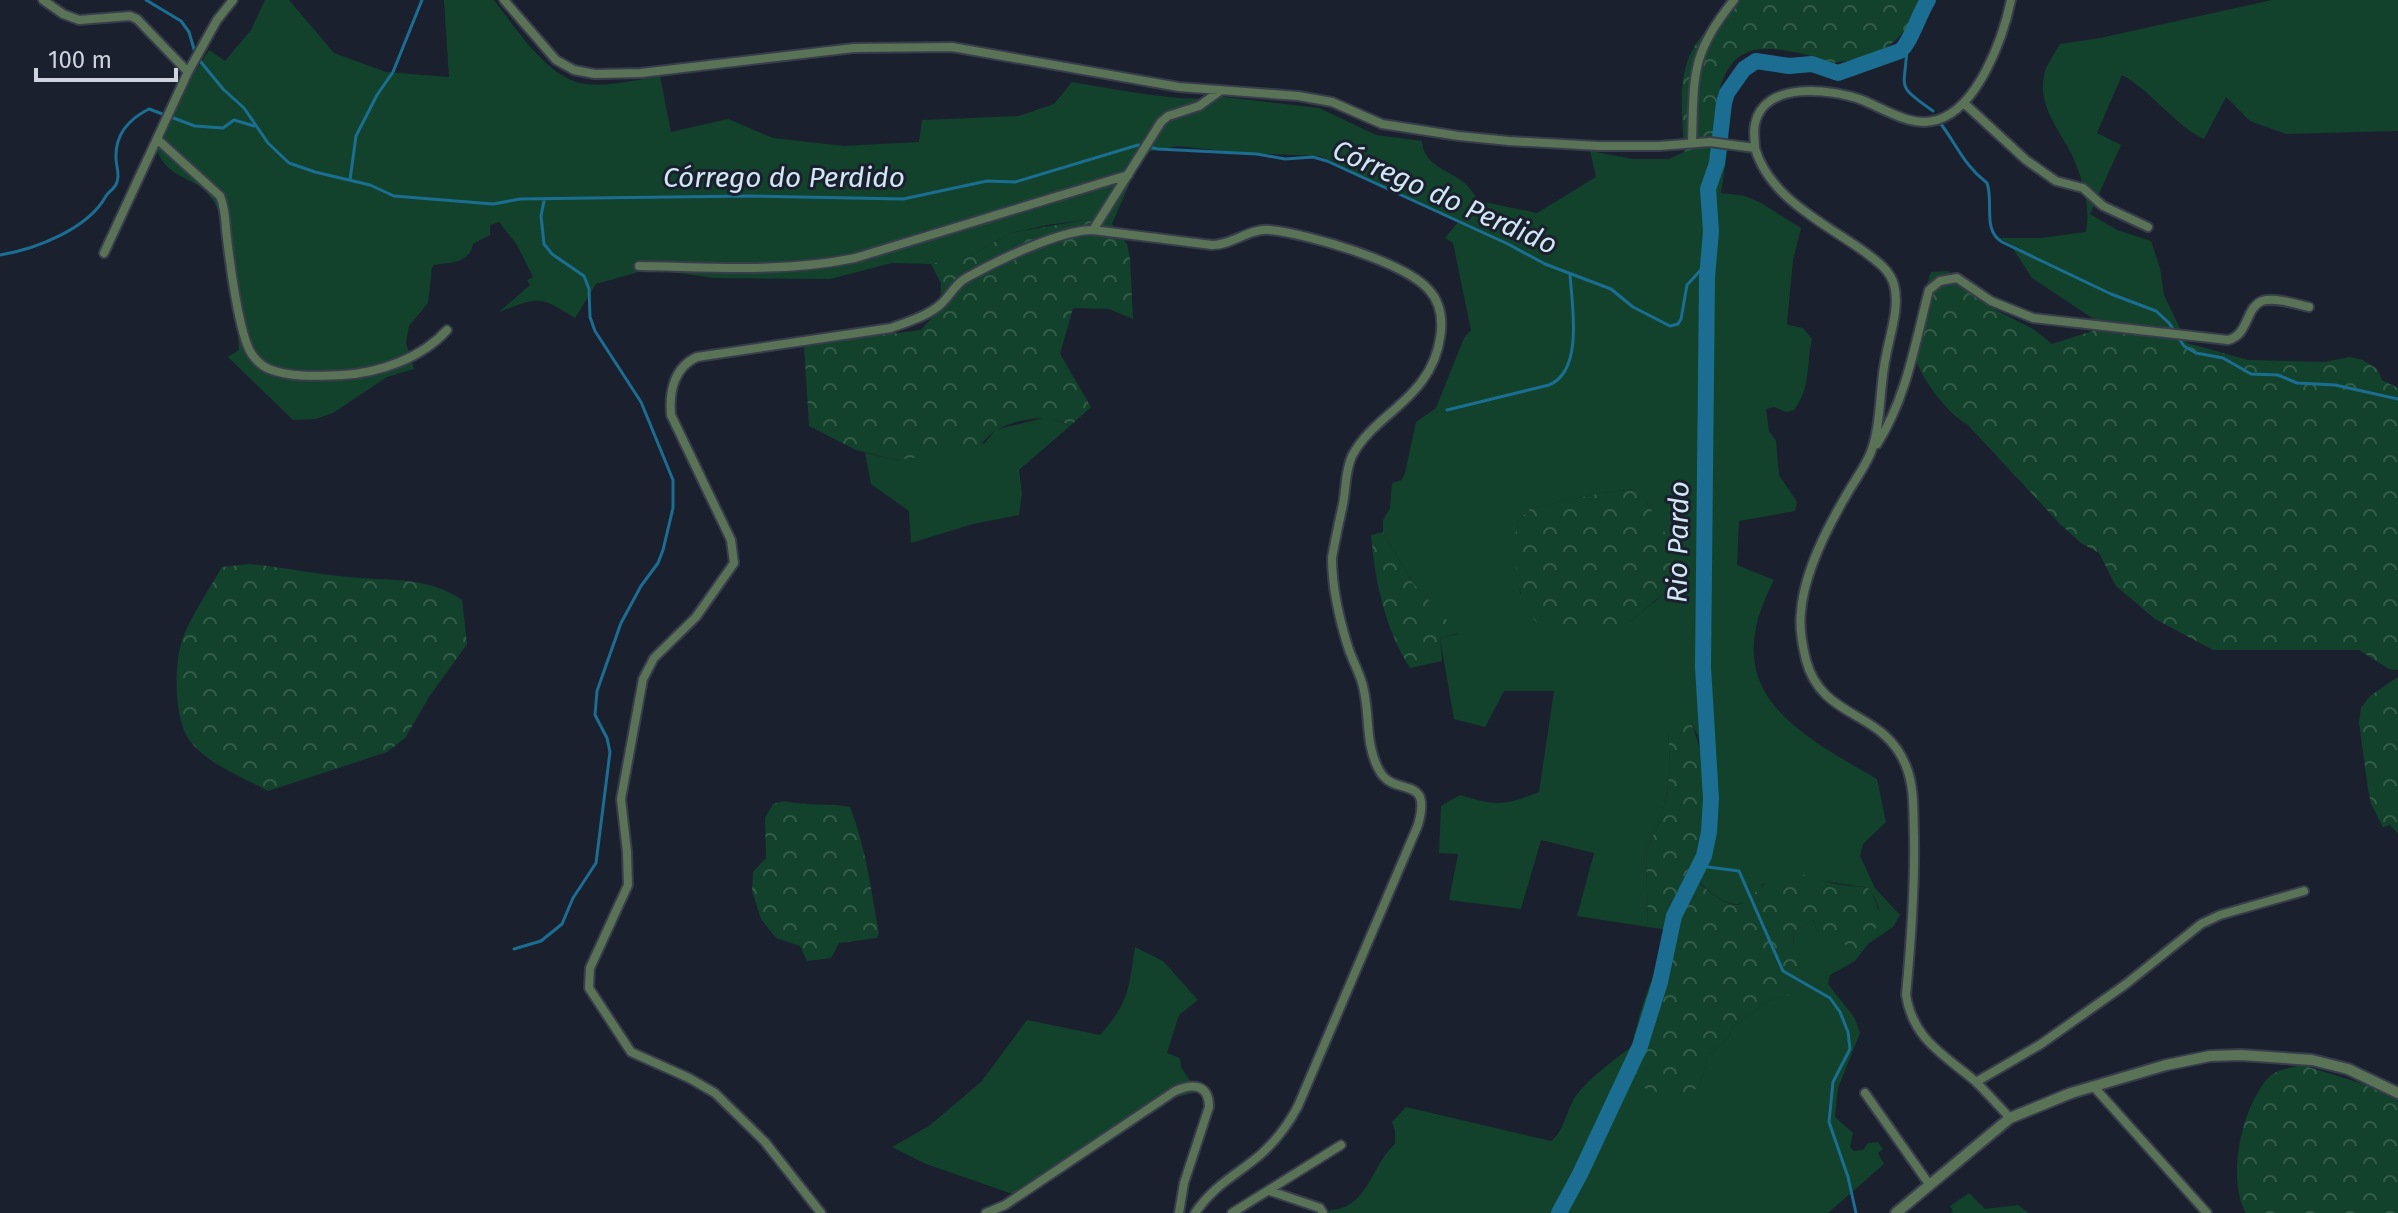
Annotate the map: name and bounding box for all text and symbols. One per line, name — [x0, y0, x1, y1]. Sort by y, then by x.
scale bar — [36, 32, 176, 82]
text: 100 m — [48, 46, 112, 74]
water label: Córrego do Perdido — [1328, 133, 1562, 261]
water label: Córrego do Perdido — [663, 161, 905, 194]
water label: Rio Pardo — [1660, 481, 1696, 603]

